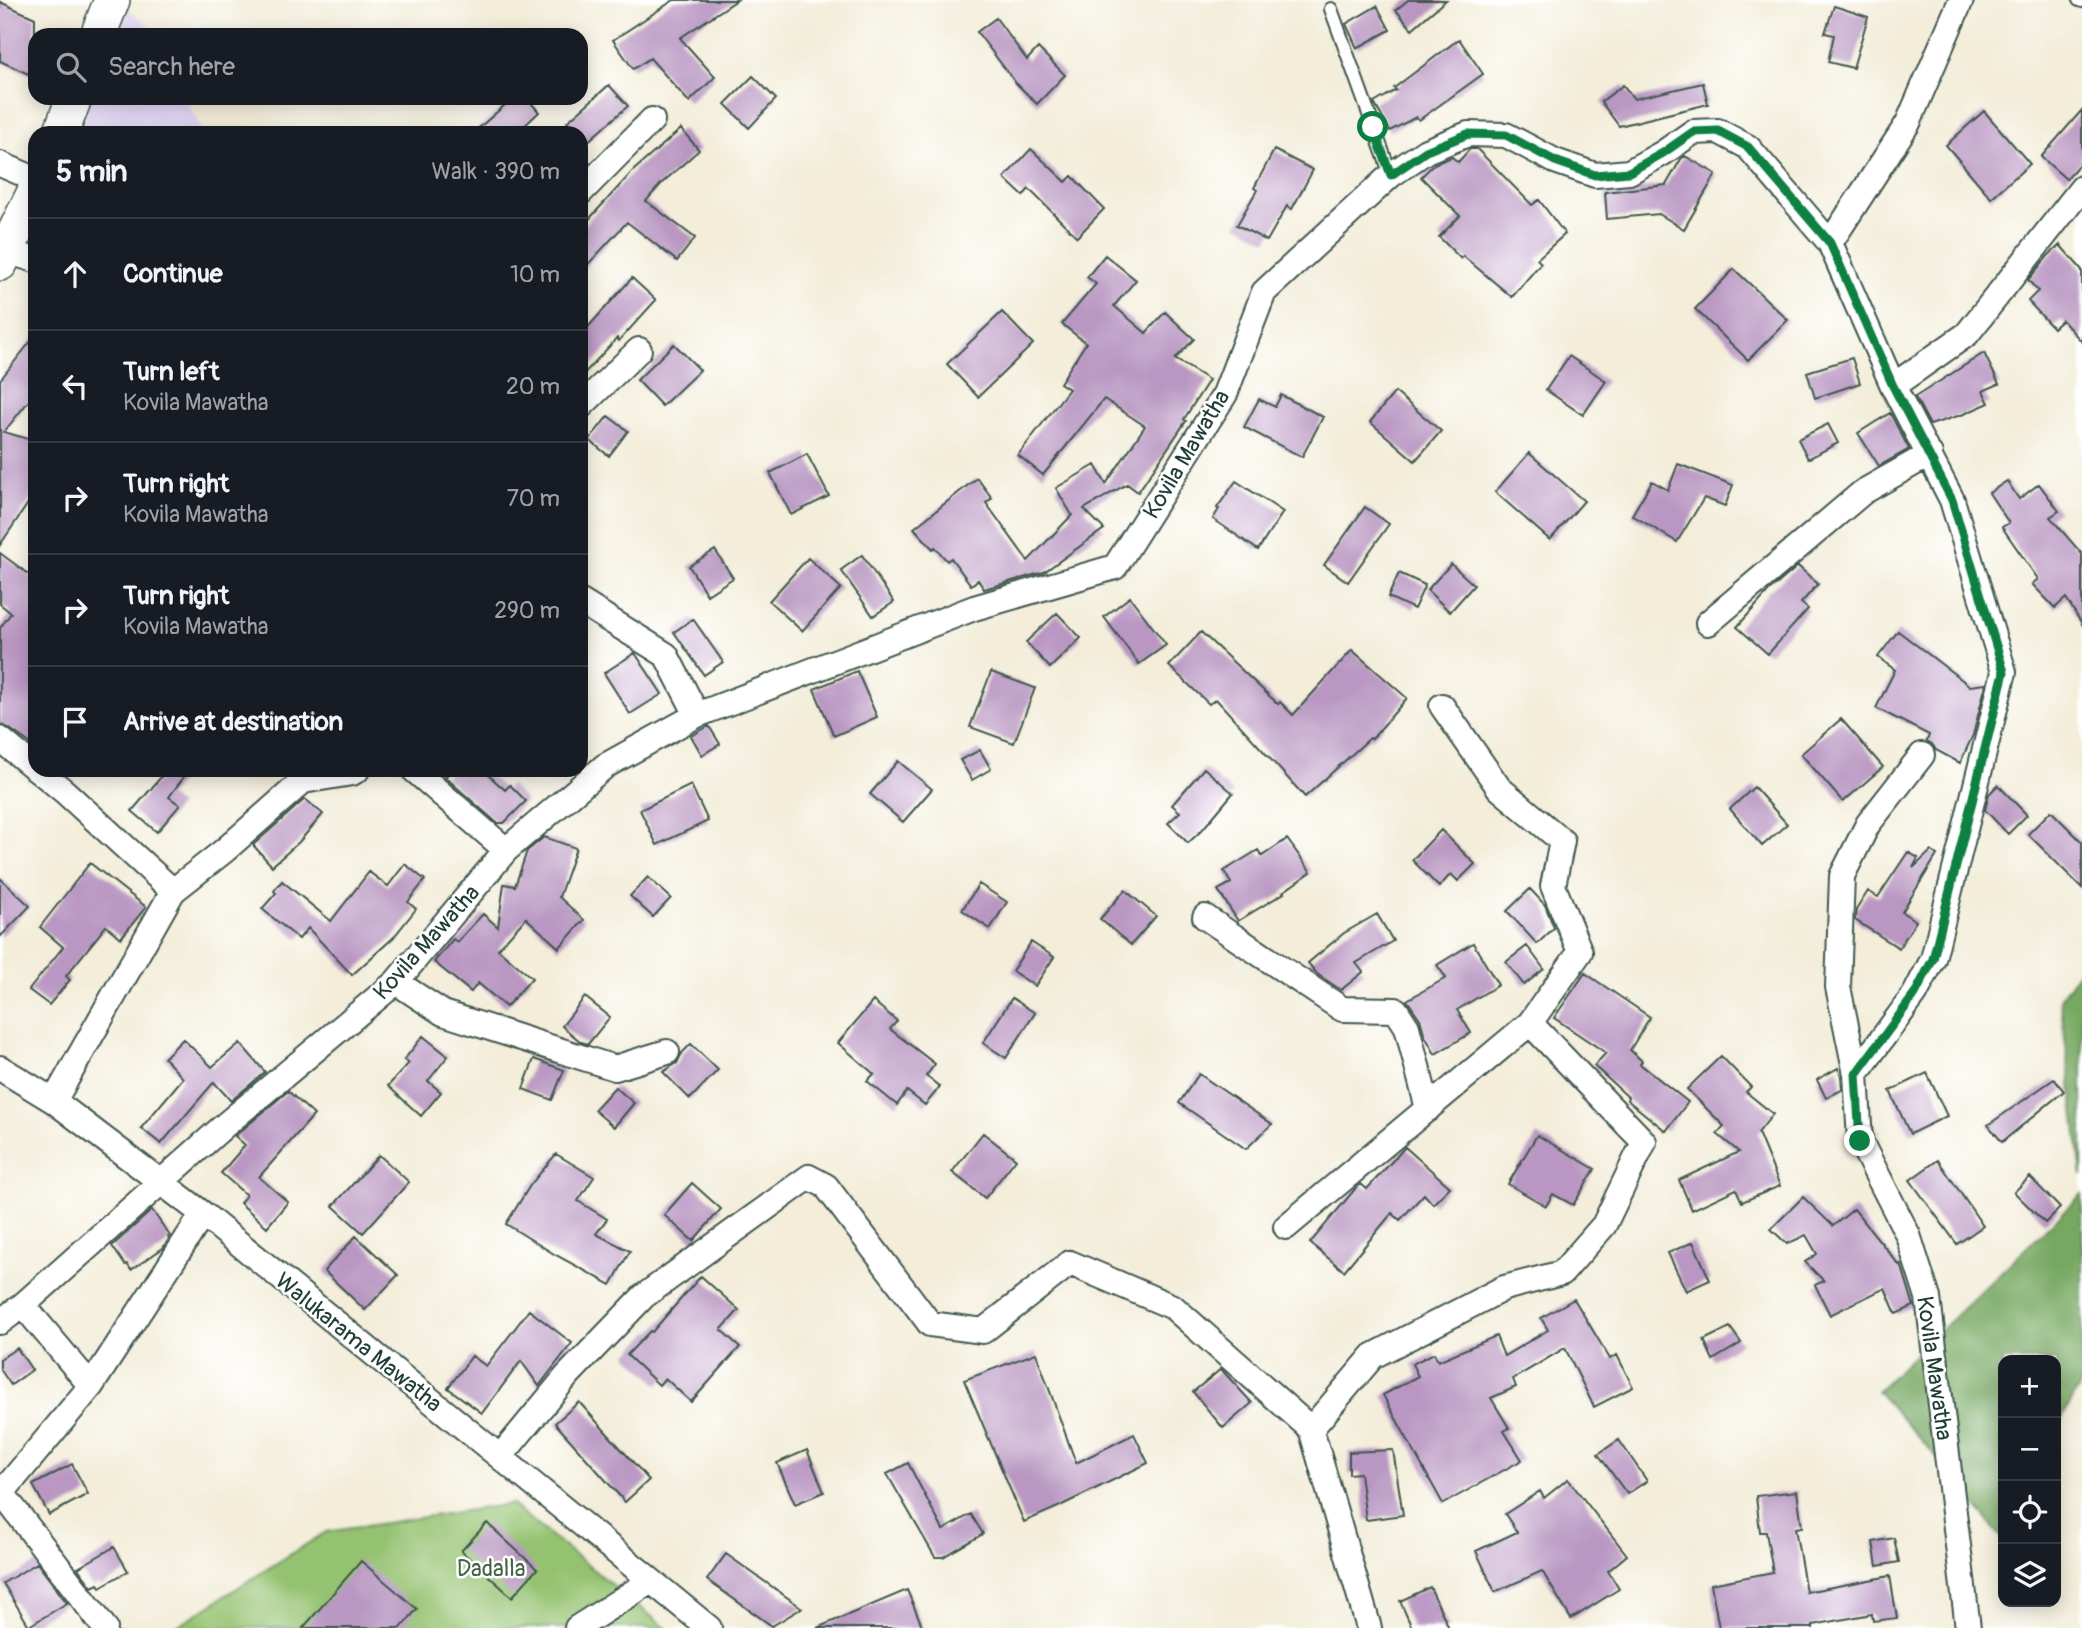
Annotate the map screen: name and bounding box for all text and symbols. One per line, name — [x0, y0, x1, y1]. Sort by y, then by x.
search box — [28, 28, 588, 105]
icon: search — [52, 48, 90, 86]
text: Search here — [108, 51, 235, 83]
route start — [1357, 111, 1388, 142]
text: 5 min — [56, 153, 127, 190]
text: Walk · 390 m — [431, 157, 560, 186]
icon: ahead — [56, 255, 94, 293]
text: Continue — [123, 258, 223, 290]
text: 10 m — [510, 260, 560, 289]
text: Turn left — [123, 356, 219, 388]
icon: left — [56, 367, 94, 405]
text: 20 m — [506, 372, 560, 401]
street label: Kovila Mawatha — [1137, 384, 1236, 524]
text: Kovila Mawatha — [123, 388, 268, 417]
text: Turn right — [123, 468, 229, 500]
icon: right — [56, 479, 94, 517]
text: 70 m — [507, 484, 560, 513]
text: Kovila Mawatha — [123, 500, 268, 529]
text: Turn right — [123, 580, 229, 612]
icon: right — [56, 591, 94, 629]
text: 290 m — [494, 596, 560, 625]
text: Kovila Mawatha — [123, 612, 268, 641]
icon: arrive — [56, 703, 94, 741]
text: Arrive at destination — [123, 706, 343, 738]
street label: Kovila Mawatha — [367, 879, 486, 1006]
route end — [1844, 1125, 1875, 1156]
street label: Walukarama Mawatha — [269, 1266, 448, 1419]
street label: Kovila Mawatha — [1910, 1294, 1959, 1442]
map controls — [1998, 1355, 2061, 1607]
button: + — [1998, 1355, 2061, 1418]
button: − — [1998, 1418, 2061, 1481]
button: locate — [1998, 1481, 2061, 1544]
button: layers — [1998, 1544, 2061, 1607]
park label: Dadalla — [457, 1554, 525, 1583]

